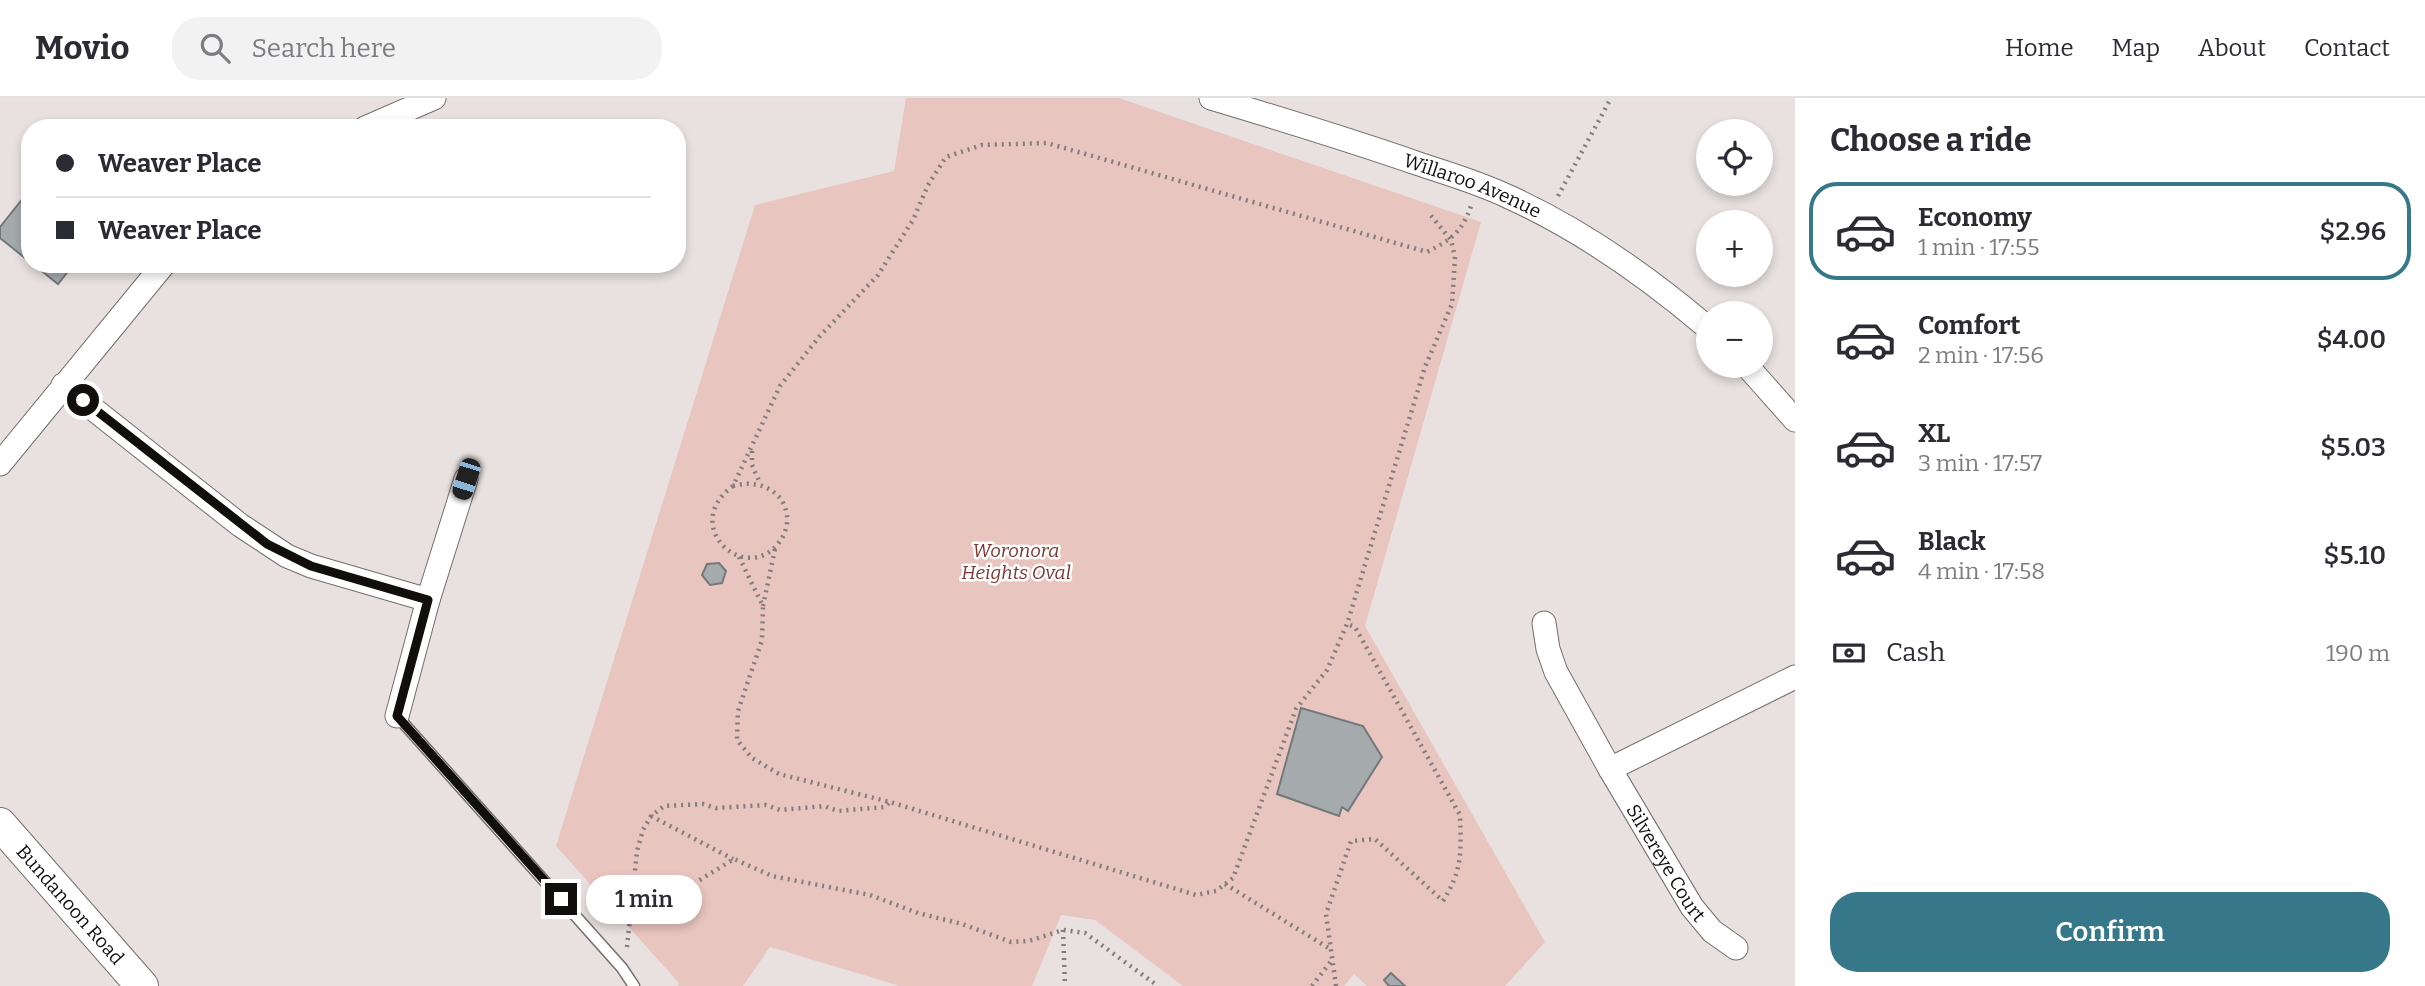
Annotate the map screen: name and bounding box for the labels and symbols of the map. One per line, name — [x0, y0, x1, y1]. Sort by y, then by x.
street label: Willaroo Avenue — [1401, 148, 1546, 222]
route start — [67, 384, 99, 416]
car — [450, 456, 483, 502]
park label: Woronora Heights Oval — [961, 539, 1071, 584]
street label: Silvereye Court — [1622, 800, 1711, 926]
street label: Bundanoon Road — [12, 840, 129, 969]
callout: 1 min — [586, 874, 701, 924]
route end — [545, 883, 577, 915]

